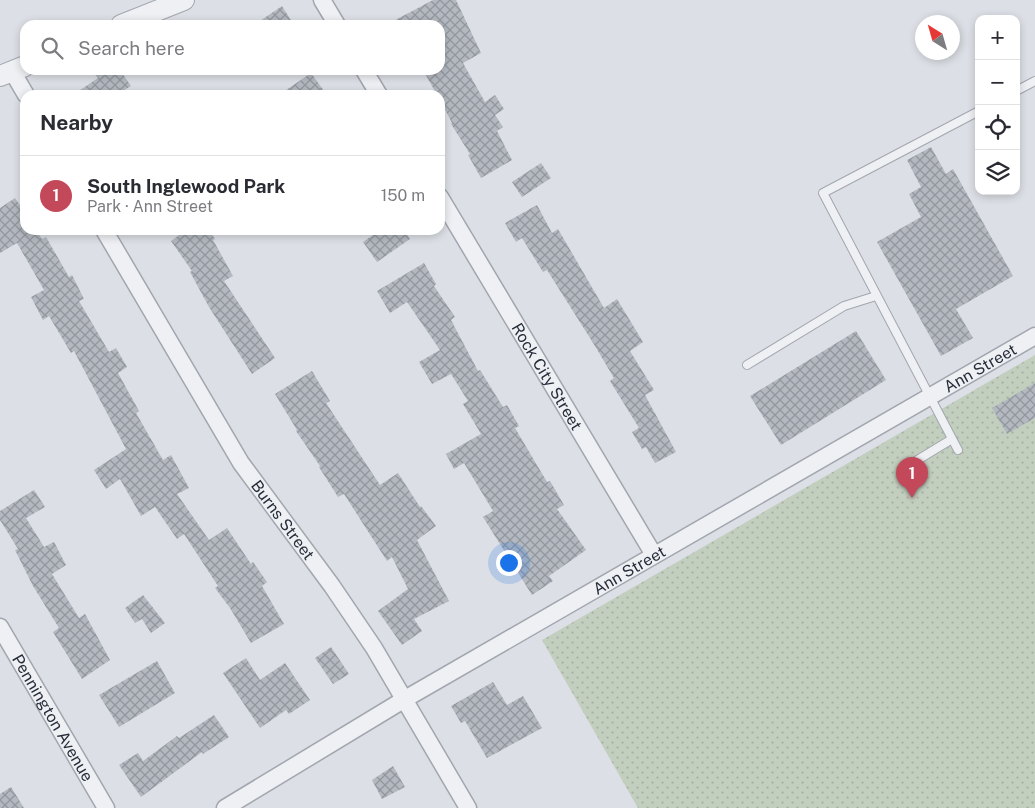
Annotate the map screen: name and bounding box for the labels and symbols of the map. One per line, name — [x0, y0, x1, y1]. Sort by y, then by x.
north arrow — [915, 15, 960, 60]
street label: Rock City Street — [508, 319, 587, 433]
street label: Ann Street — [940, 339, 1020, 396]
pin: 1 — [896, 457, 928, 498]
street label: Burns Street — [247, 476, 319, 563]
street label: Ann Street — [589, 542, 669, 598]
your location — [496, 550, 522, 576]
street label: Pennington Avenue — [8, 651, 98, 785]

